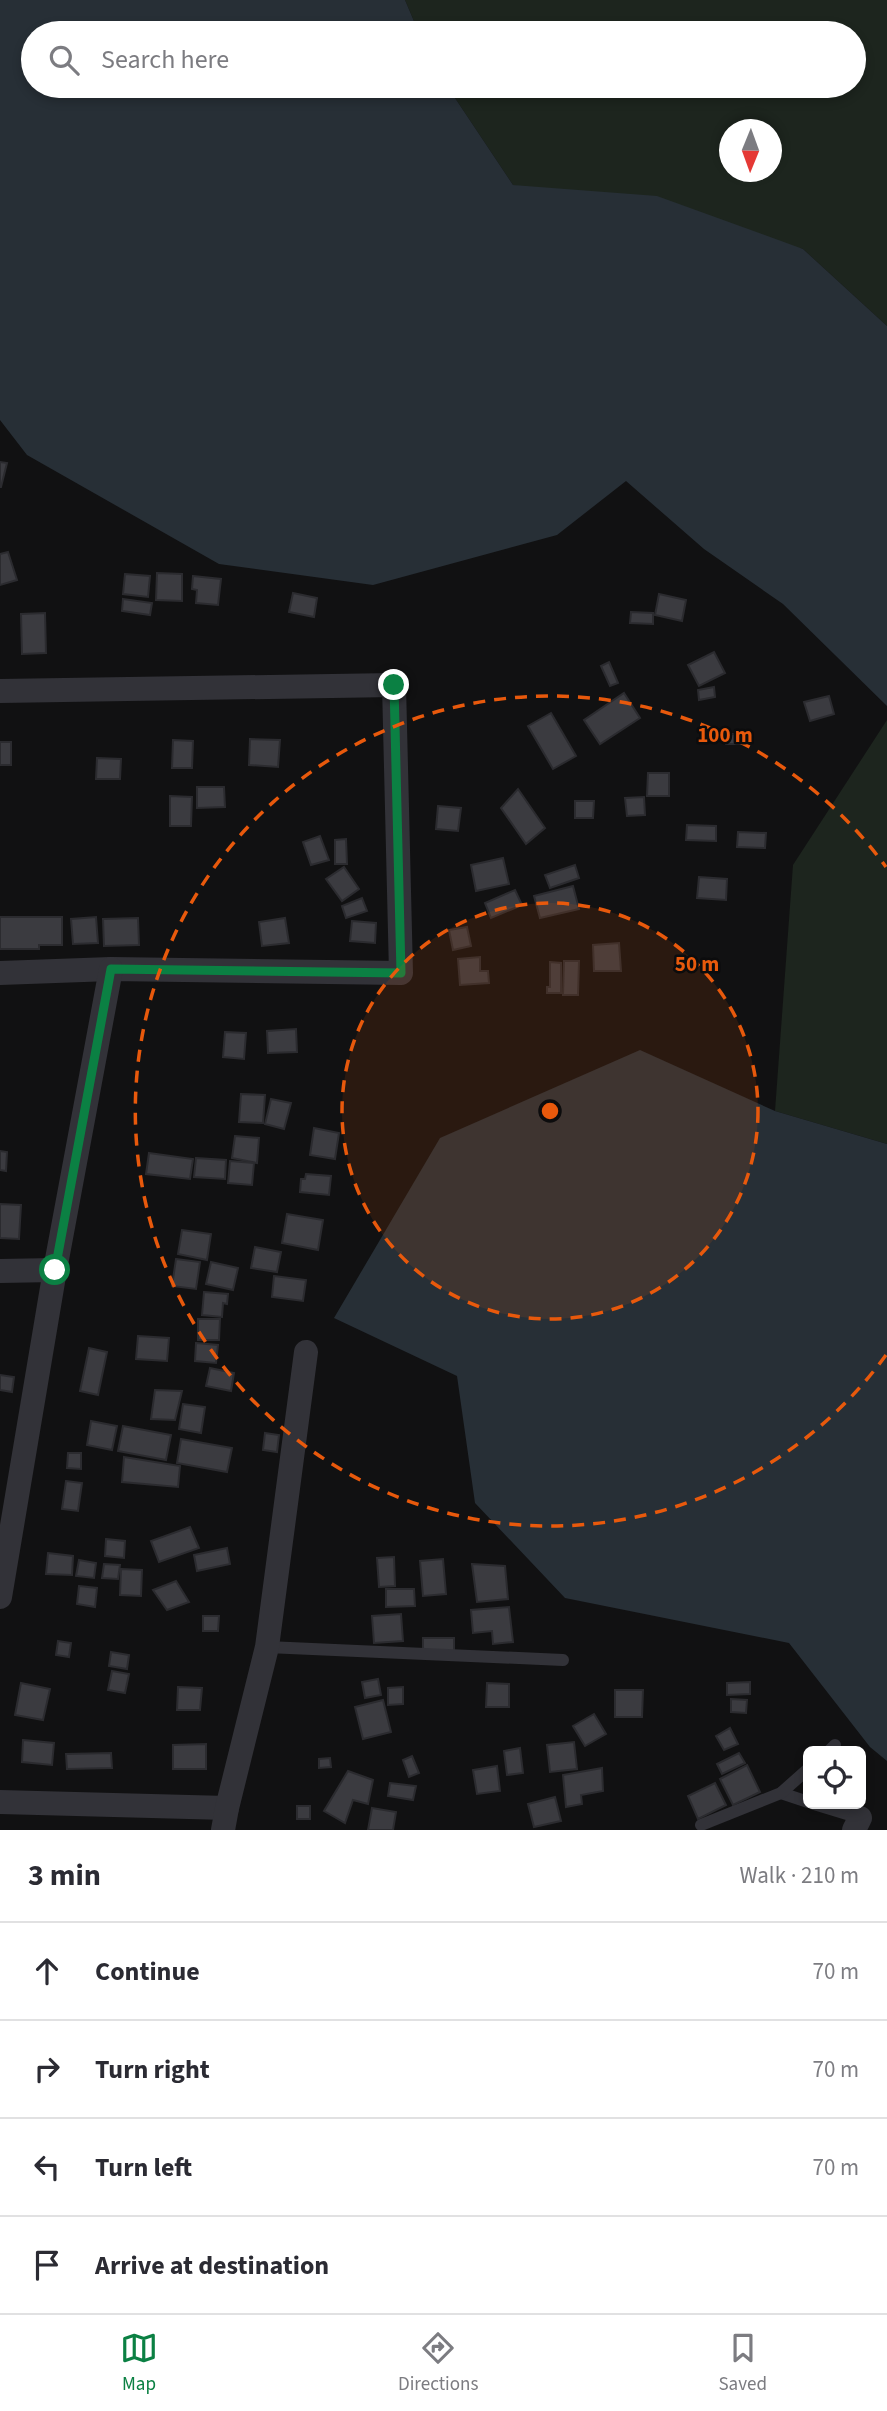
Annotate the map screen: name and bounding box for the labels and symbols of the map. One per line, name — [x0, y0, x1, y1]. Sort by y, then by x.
north arrow — [719, 119, 782, 182]
route end — [378, 669, 409, 700]
text: 100 m — [697, 720, 753, 750]
text: 50 m — [675, 949, 719, 979]
centre of rings — [538, 1099, 562, 1123]
route start — [39, 1254, 70, 1285]

